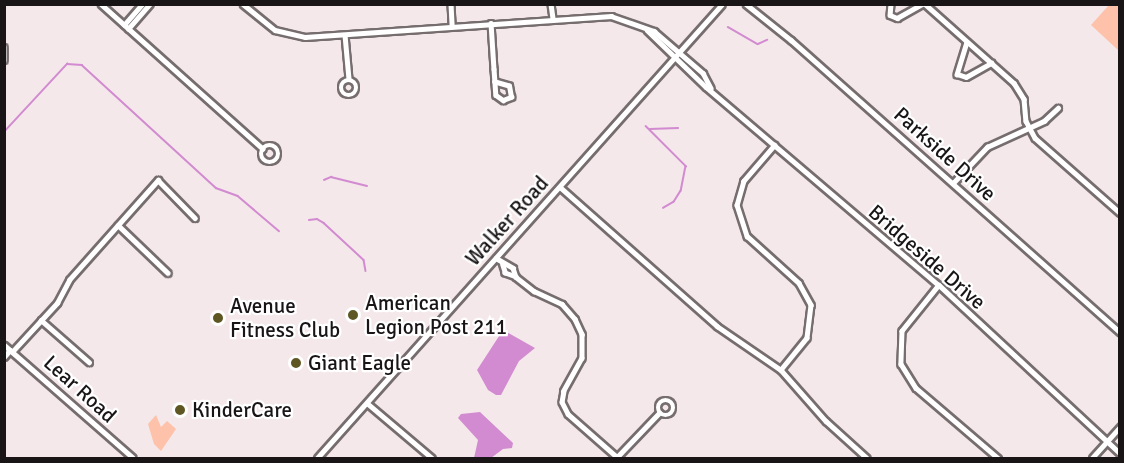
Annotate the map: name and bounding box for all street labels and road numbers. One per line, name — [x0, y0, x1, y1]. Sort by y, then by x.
street label: Parkside Drive — [889, 102, 1001, 206]
street label: Walker Road — [460, 171, 554, 271]
street label: Bridgeside Drive — [863, 199, 991, 315]
street label: Lear Road — [39, 350, 121, 428]

